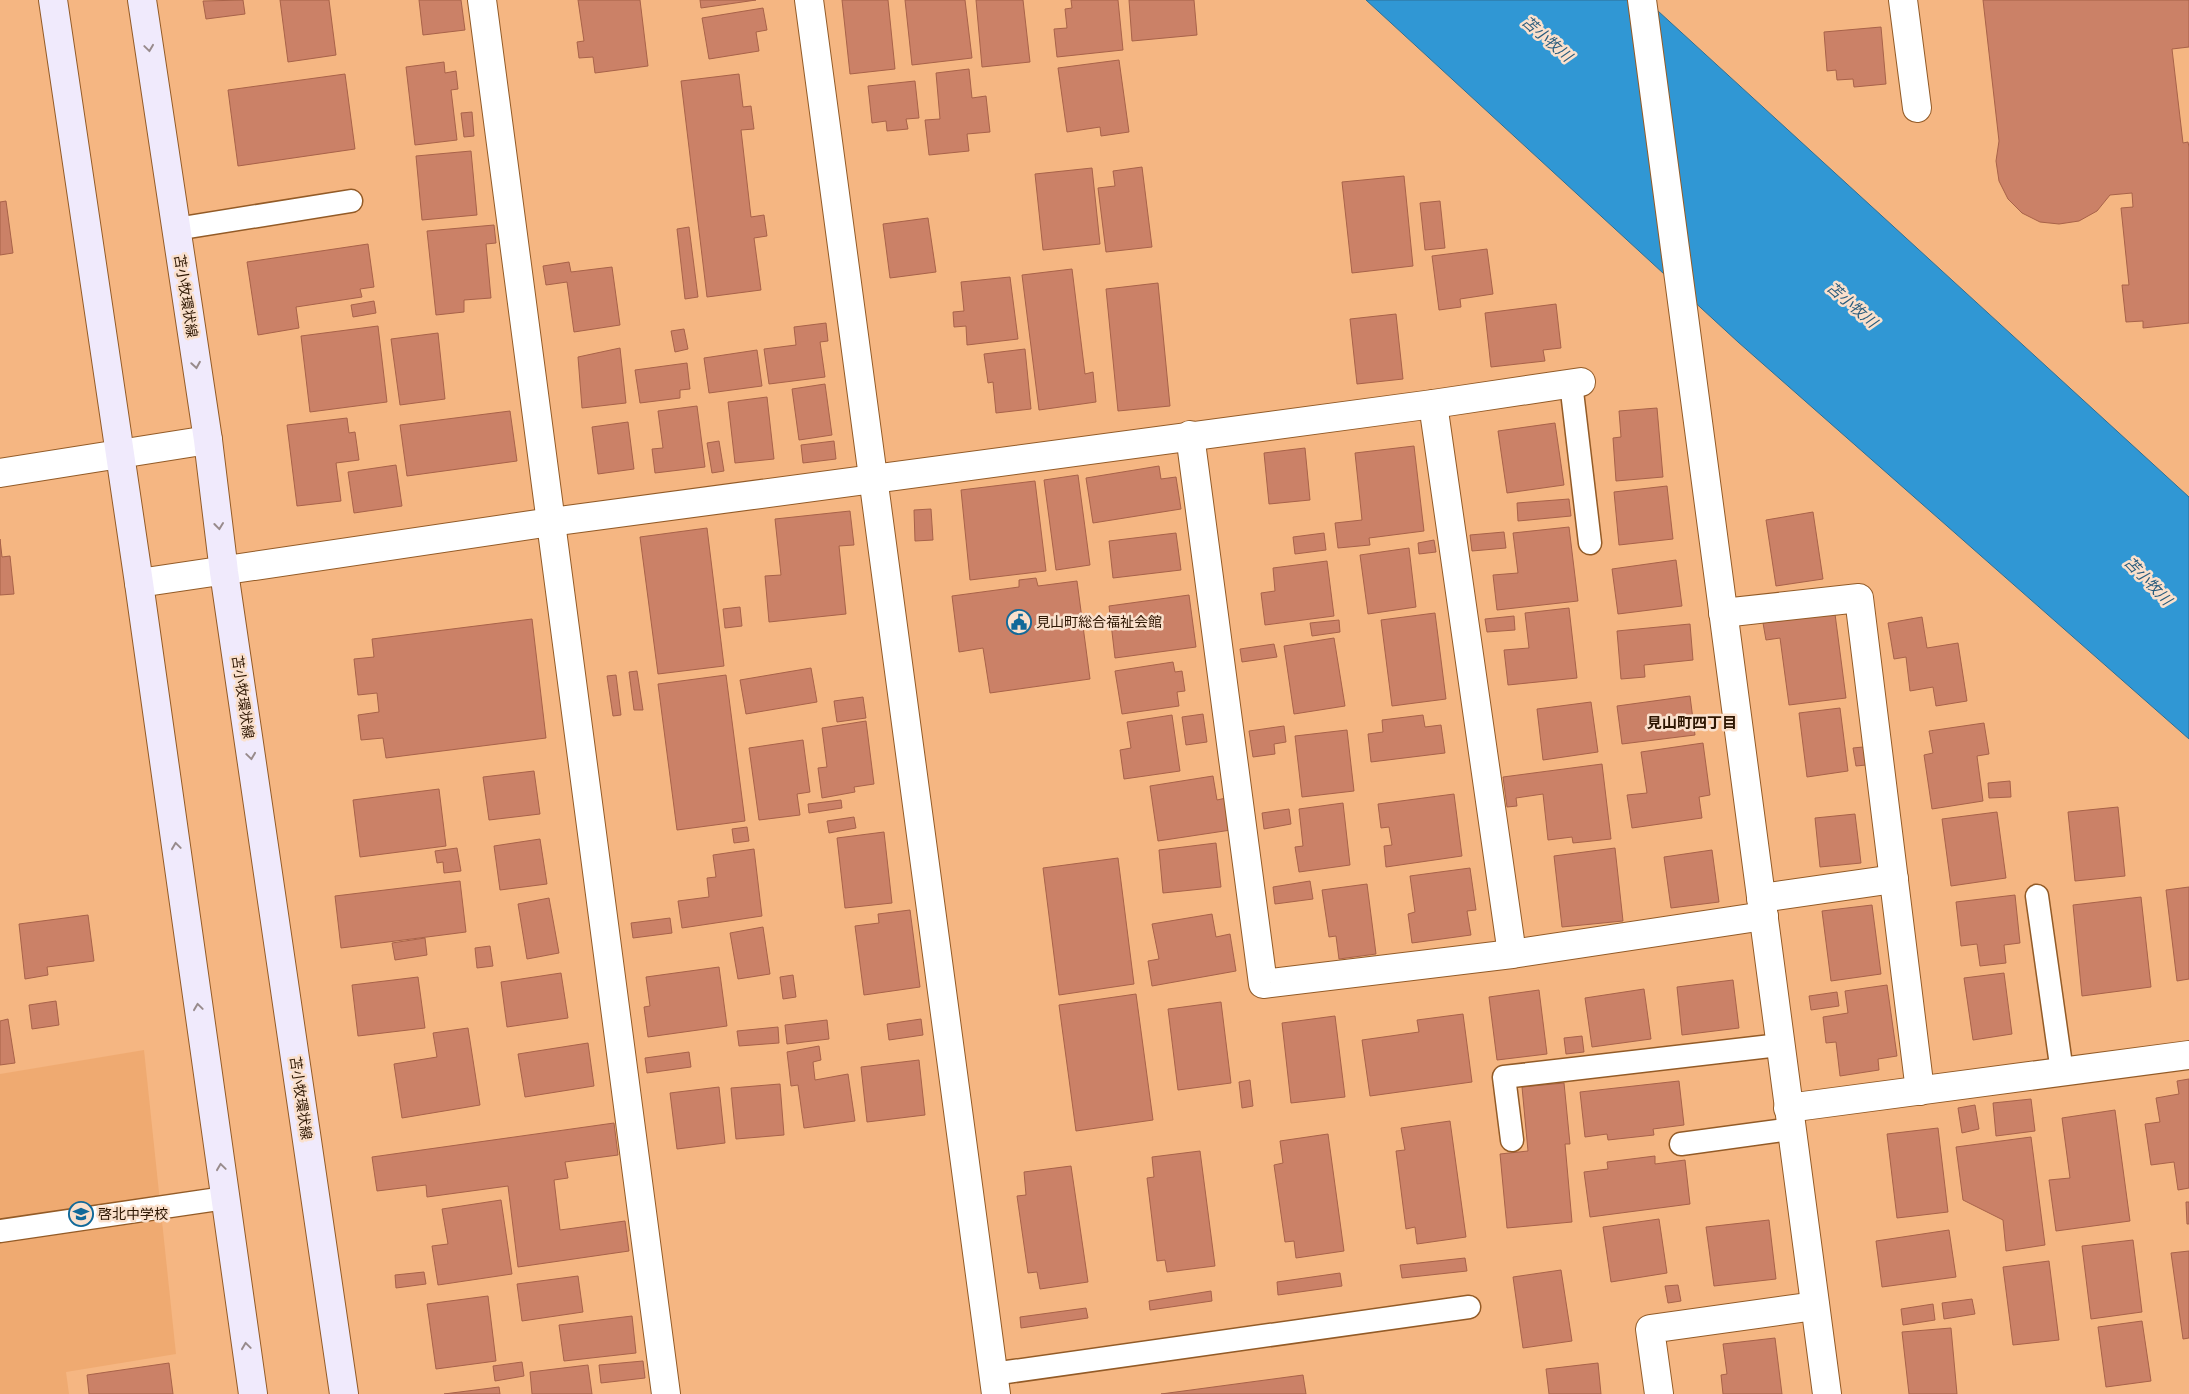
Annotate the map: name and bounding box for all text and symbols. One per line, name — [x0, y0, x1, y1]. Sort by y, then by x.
water label: 苫小牧川 — [1518, 11, 1578, 68]
one-way arrow — [143, 45, 154, 53]
street label: 苫小牧環状線 — [171, 253, 201, 339]
water label: 苫小牧川 — [1823, 277, 1883, 334]
one-way arrow — [191, 360, 201, 369]
one-way arrow — [213, 521, 223, 530]
water label: 苫小牧川 — [2120, 552, 2178, 611]
public building icon: 見山町総合福祉会館 — [1006, 609, 1032, 635]
place label: 見山町総合福祉会館 — [1036, 613, 1162, 631]
street label: 苫小牧環状線 — [228, 654, 258, 740]
district label: 見山町四丁目 — [1647, 712, 1737, 733]
one-way arrow — [246, 751, 256, 760]
one-way arrow — [171, 841, 182, 849]
one-way arrow — [194, 1002, 204, 1011]
street label: 苫小牧環状線 — [286, 1055, 316, 1141]
one-way arrow — [216, 1163, 227, 1171]
school or university icon: 啓北中学校 — [68, 1201, 94, 1227]
place label: 啓北中学校 — [98, 1205, 168, 1223]
one-way arrow — [241, 1341, 252, 1349]

